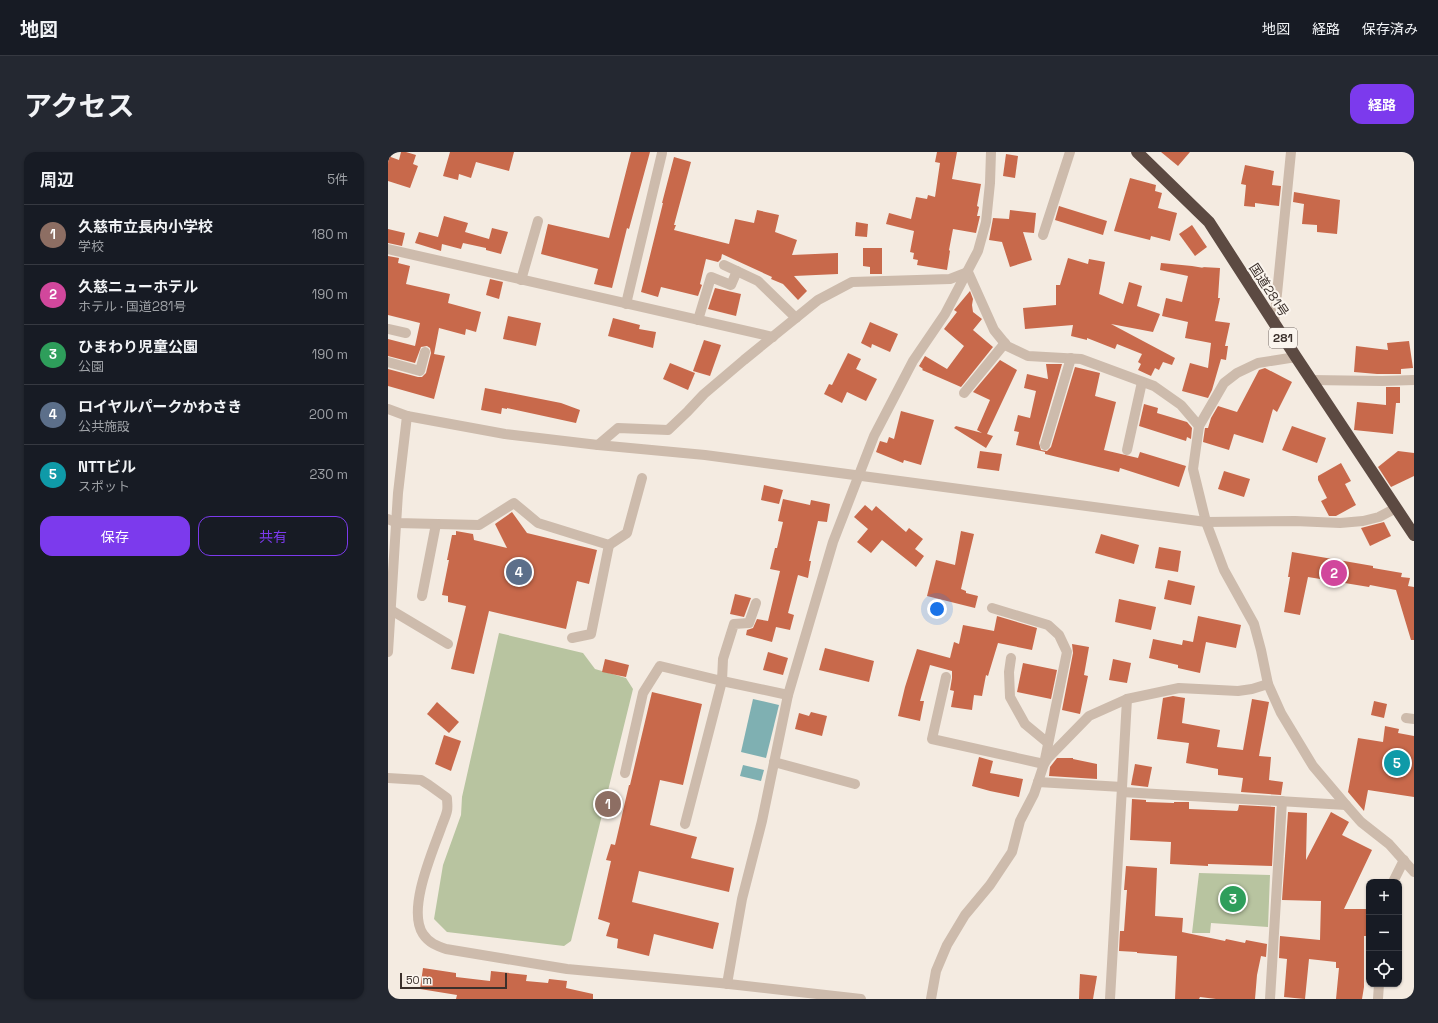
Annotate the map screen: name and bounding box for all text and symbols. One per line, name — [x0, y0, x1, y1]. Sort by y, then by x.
text: 地図 — [20, 17, 58, 42]
text: 地図 — [1262, 20, 1290, 38]
text: 経路 — [1312, 20, 1340, 38]
text: 保存済み — [1362, 20, 1418, 38]
button: 経路 — [1350, 84, 1414, 124]
text: アクセス — [24, 88, 135, 124]
text: 周辺 — [40, 169, 74, 191]
text: 5件 — [327, 171, 348, 188]
text: 久慈市立長内小学校 — [78, 217, 213, 236]
text: 1 — [50, 226, 56, 243]
text: 180 m — [312, 226, 348, 243]
text: 学校 — [78, 238, 104, 255]
street label: 国道281号 — [1245, 260, 1293, 320]
text: 久慈ニューホテル — [78, 277, 198, 296]
text: 2 — [49, 286, 57, 303]
text: 190 m — [312, 286, 348, 303]
text: ホテル · 国道281号 — [78, 298, 187, 315]
road number: 281 — [1269, 328, 1297, 348]
text: ひまわり児童公園 — [78, 337, 198, 356]
text: 3 — [49, 346, 57, 363]
text: 190 m — [312, 346, 348, 363]
text: 公園 — [78, 358, 104, 375]
text: ロイヤルパークかわさき — [78, 397, 243, 416]
text: 4 — [49, 406, 57, 423]
text: 200 m — [309, 406, 348, 423]
text: 公共施設 — [78, 418, 130, 435]
text: NTTビル — [78, 457, 136, 476]
text: 5 — [49, 466, 57, 483]
text: 230 m — [310, 466, 348, 483]
text: スポット — [78, 478, 130, 495]
button: 保存 — [40, 516, 190, 556]
button: 共有 — [198, 516, 348, 556]
pin: 4 — [506, 557, 532, 587]
pin: 2 — [1321, 558, 1347, 588]
your location — [927, 599, 947, 619]
pin: 5 — [1384, 748, 1410, 778]
pin: 1 — [595, 789, 621, 819]
map controls — [1366, 879, 1402, 987]
button: + — [1366, 879, 1402, 915]
pin: 3 — [1220, 884, 1246, 914]
button: − — [1366, 915, 1402, 951]
button: locate — [1366, 951, 1402, 987]
scale bar — [400, 971, 507, 990]
text: 50 m — [406, 973, 432, 987]

